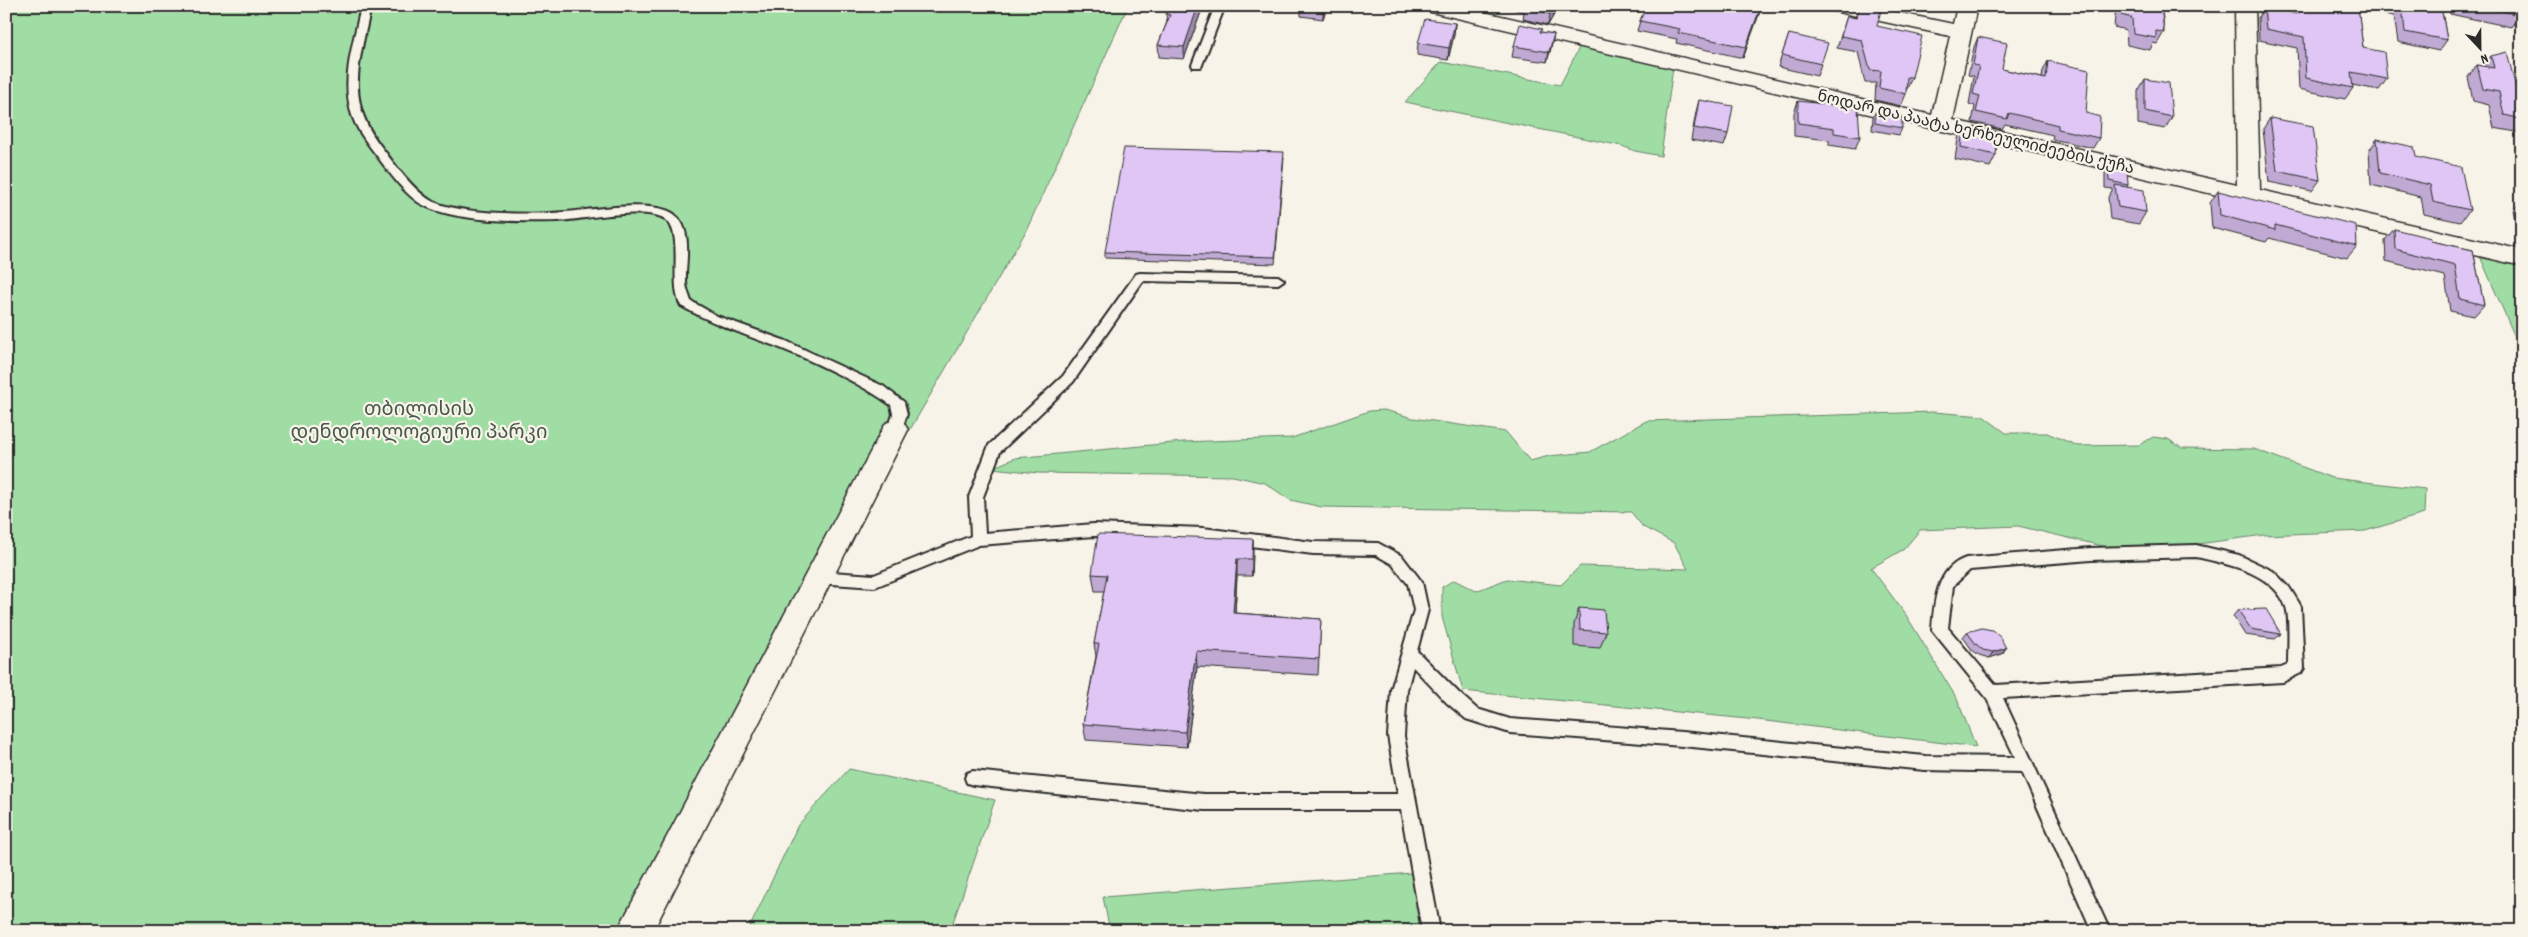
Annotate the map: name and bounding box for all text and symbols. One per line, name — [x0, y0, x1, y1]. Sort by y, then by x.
north arrow — [2456, 22, 2506, 72]
text: N — [2477, 48, 2491, 69]
street label: ნოდარ და პაატა ხერხეულიძეების ქუჩა — [1815, 86, 2136, 181]
park label: თბილისის დენდროლოგიური პარკი — [291, 397, 547, 448]

